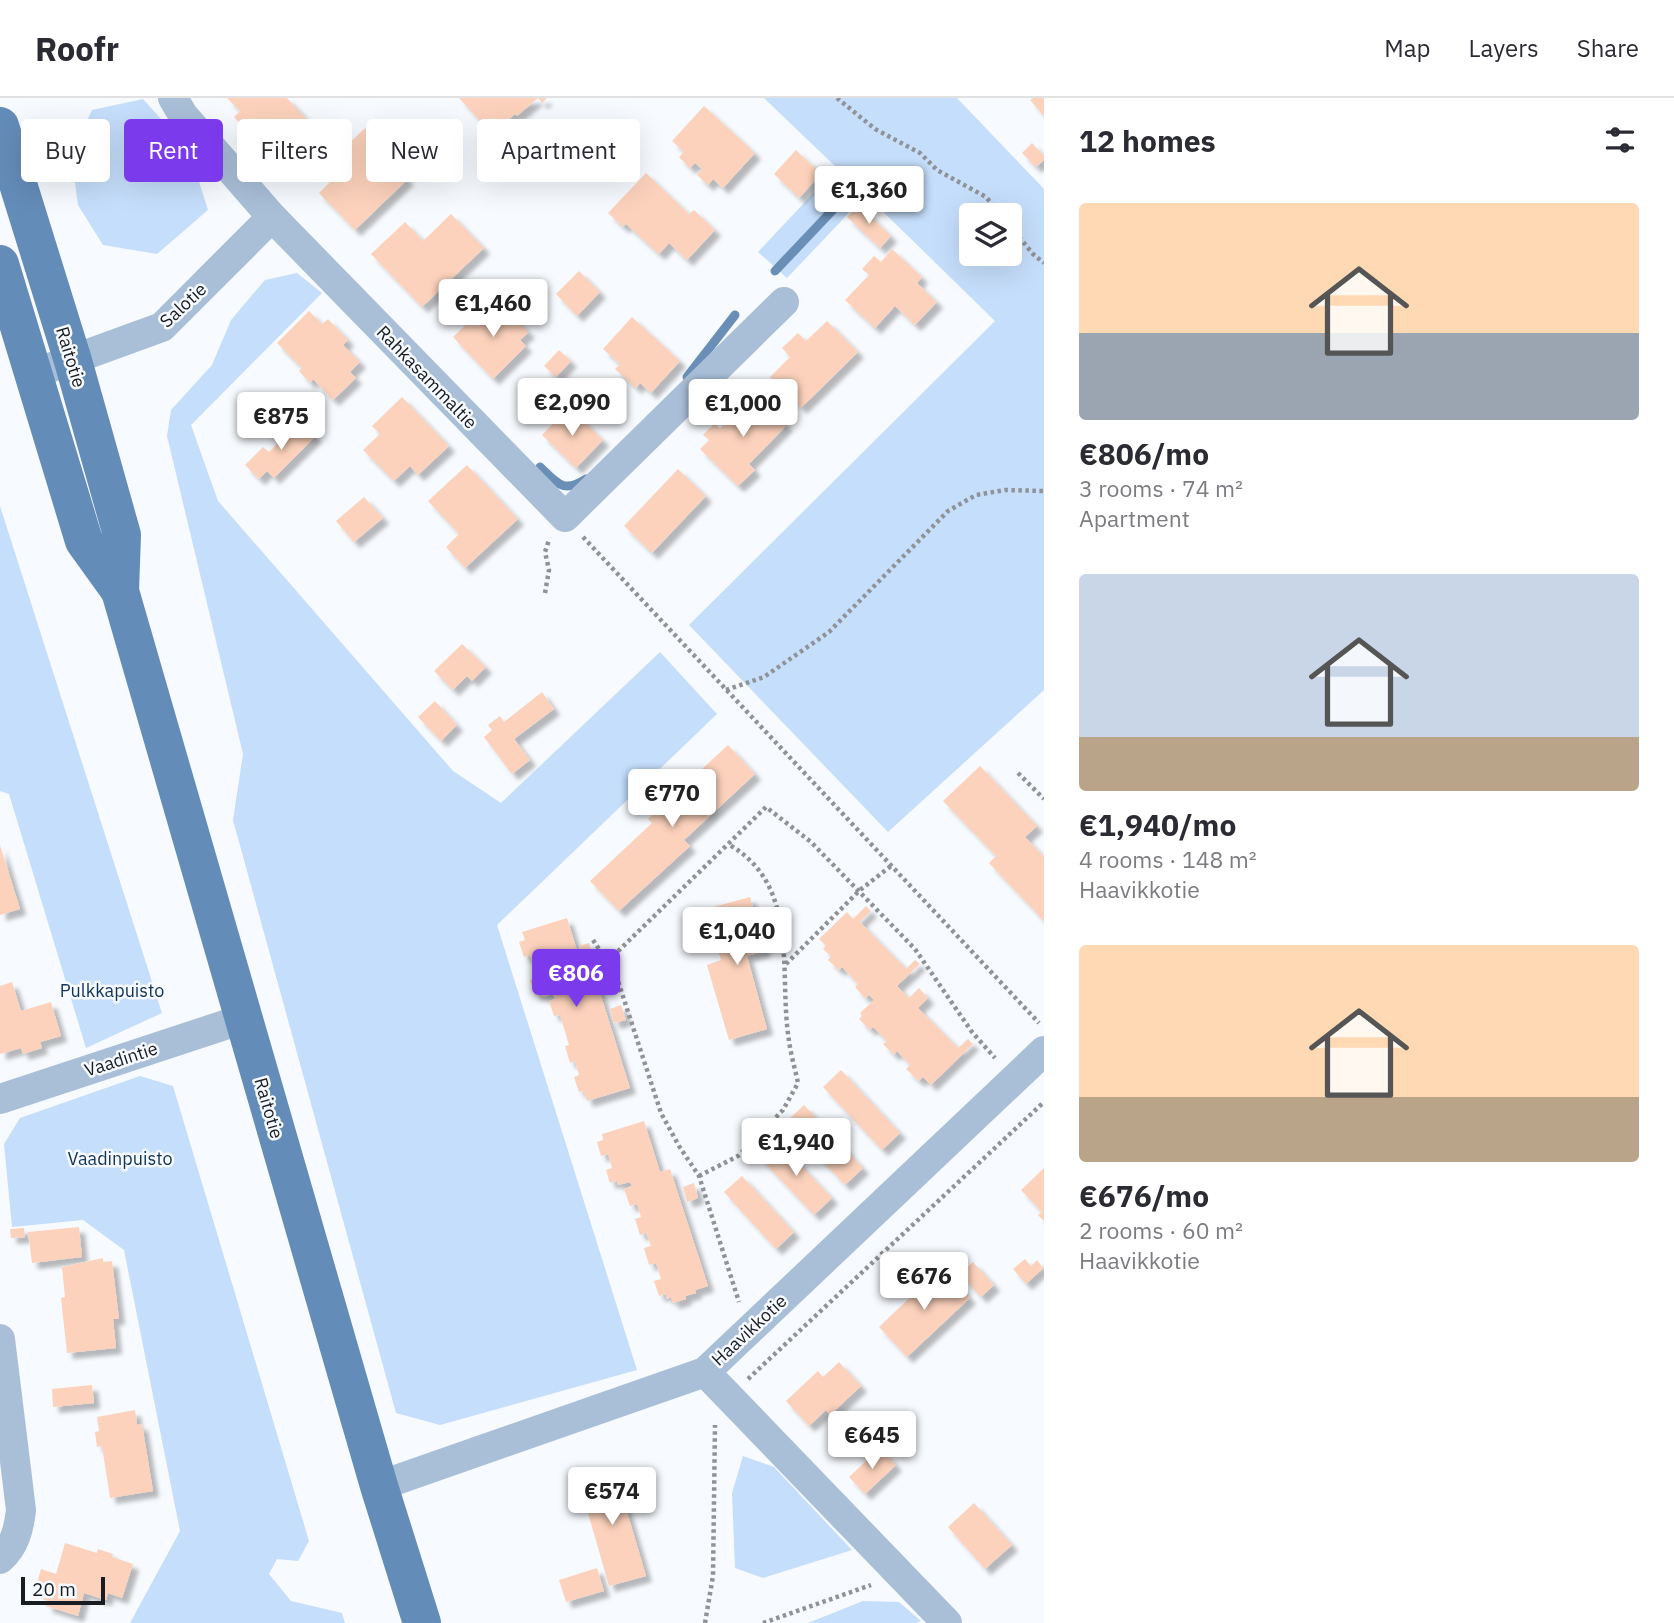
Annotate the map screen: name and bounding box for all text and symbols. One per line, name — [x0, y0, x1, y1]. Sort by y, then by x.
text: Roofr — [35, 27, 119, 70]
text: Map — [1384, 32, 1431, 64]
text: Layers — [1469, 32, 1539, 64]
text: Share — [1577, 32, 1639, 64]
chip: Buy — [21, 119, 110, 182]
chip: Rent — [124, 119, 223, 182]
chip: Filters — [237, 119, 352, 182]
chip: New — [366, 119, 463, 182]
chip: Apartment — [477, 119, 640, 182]
text: 12 homes — [1079, 121, 1216, 160]
icon: filters — [1601, 121, 1639, 159]
pin: €1,360 — [812, 166, 926, 226]
text: €1,360 — [831, 174, 907, 204]
map controls — [959, 203, 1022, 266]
button: layers — [959, 203, 1022, 266]
icon: home — [1296, 248, 1422, 374]
street label: Salotie — [155, 278, 211, 332]
pin: €1,460 — [436, 280, 550, 339]
text: €1,460 — [455, 287, 531, 317]
street label: Rahkasammaltie — [372, 320, 482, 434]
street label: Raitotie — [51, 324, 91, 390]
pin: €2,090 — [515, 378, 629, 438]
pin: €1,000 — [686, 380, 800, 439]
text: €2,090 — [534, 386, 610, 416]
text: €1,000 — [705, 387, 781, 417]
pin: €875 — [240, 392, 322, 452]
text: €875 — [253, 400, 309, 430]
text: €806/mo — [1079, 434, 1209, 473]
text: 3 rooms · 74 m² — [1079, 473, 1243, 503]
text: Apartment — [1079, 503, 1190, 533]
icon: home — [1296, 619, 1422, 745]
pin: €770 — [631, 770, 713, 829]
text: €770 — [644, 777, 700, 807]
text: €1,940/mo — [1079, 805, 1236, 844]
text: 4 rooms · 148 m² — [1079, 844, 1257, 874]
text: Haavikkotie — [1079, 874, 1200, 904]
pin: €1,040 — [680, 908, 794, 967]
text: €1,040 — [699, 915, 775, 945]
pin: €806 — [535, 950, 617, 1009]
text: €806 — [548, 957, 604, 987]
park label: Pulkkapuisto — [60, 979, 164, 1002]
icon: home — [1296, 990, 1422, 1116]
street label: Vaadintie — [82, 1036, 161, 1082]
street label: Raitotie — [249, 1075, 289, 1141]
pin: €1,940 — [739, 1118, 853, 1178]
text: €1,940 — [758, 1126, 834, 1156]
park label: Vaadinpuisto — [68, 1147, 172, 1170]
text: €676/mo — [1079, 1176, 1209, 1215]
text: 2 rooms · 60 m² — [1079, 1215, 1243, 1245]
text: Haavikkotie — [1079, 1245, 1200, 1275]
pin: €676 — [883, 1252, 965, 1312]
text: €676 — [896, 1260, 952, 1290]
street label: Haavikkotie — [707, 1289, 792, 1371]
pin: €645 — [831, 1412, 913, 1471]
text: €645 — [844, 1419, 900, 1449]
pin: €574 — [571, 1468, 653, 1527]
text: €574 — [584, 1475, 640, 1505]
scale bar — [21, 1574, 105, 1606]
text: 20 m — [32, 1577, 76, 1601]

